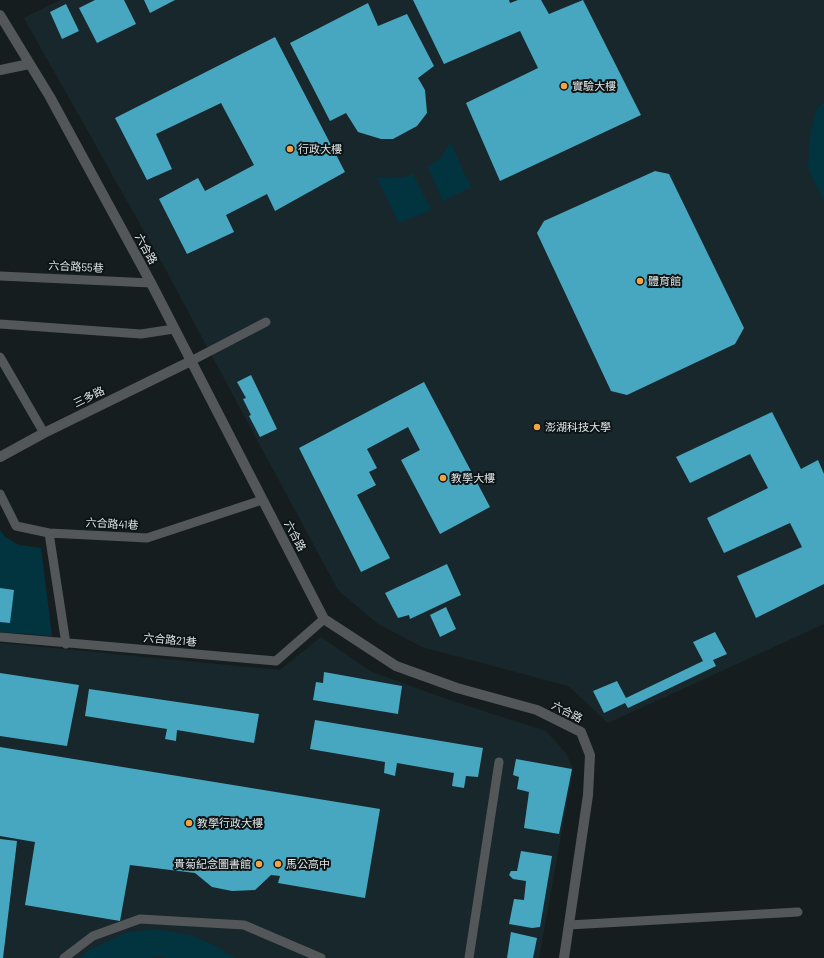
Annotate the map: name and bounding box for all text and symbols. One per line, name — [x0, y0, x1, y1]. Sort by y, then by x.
place label: 實驗大樓 — [572, 79, 616, 93]
marker: 實驗大樓 — [559, 81, 569, 91]
place label: 行政大樓 — [298, 142, 342, 156]
marker: 行政大樓 — [285, 144, 295, 154]
street label: 六合路 — [132, 231, 160, 267]
street label: 六合路55巷 — [48, 259, 104, 275]
place label: 體育館 — [648, 274, 681, 288]
marker: 體育館 — [635, 276, 645, 286]
street label: 三多路 — [71, 384, 107, 410]
place label: 澎湖科技大學 — [545, 420, 611, 434]
marker: 澎湖科技大學 — [532, 422, 542, 432]
place label: 教學大樓 — [451, 471, 495, 485]
marker: 教學大樓 — [438, 473, 448, 483]
street label: 六合路41巷 — [85, 516, 139, 532]
street label: 六合路 — [281, 518, 309, 554]
street label: 六合路21巷 — [143, 631, 197, 649]
street label: 六合路 — [549, 699, 585, 725]
place label: 教學行政大樓 — [197, 816, 263, 830]
marker: 教學行政大樓 — [184, 818, 194, 828]
place label: 貴菊紀念圖書館 — [174, 857, 251, 871]
place label: 馬公高中 — [286, 857, 330, 871]
marker: 貴菊紀念圖書館 — [254, 859, 264, 869]
marker: 馬公高中 — [273, 859, 283, 869]

